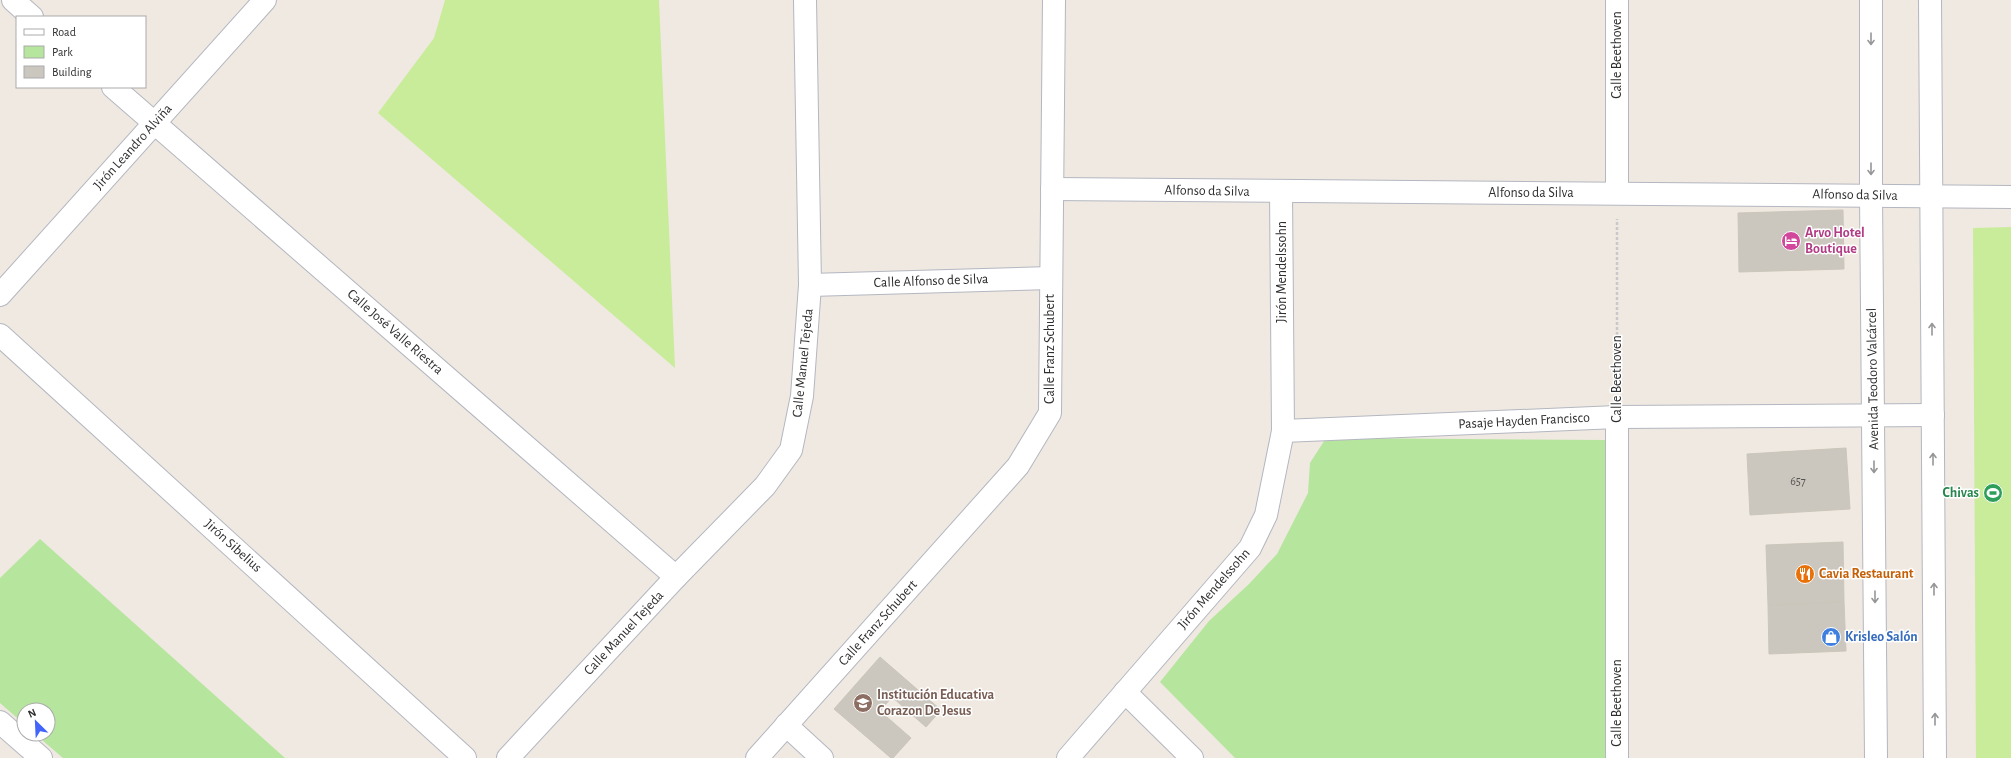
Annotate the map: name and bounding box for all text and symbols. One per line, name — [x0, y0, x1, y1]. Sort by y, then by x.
street label: Calle Beethoven — [1610, 11, 1624, 99]
legend — [16, 16, 146, 88]
text: Road — [52, 26, 76, 38]
one-way arrow — [1867, 32, 1875, 45]
text: Park — [52, 46, 73, 58]
text: Building — [52, 66, 92, 78]
street label: Jirón Leandro Alviña — [91, 101, 175, 192]
one-way arrow — [1867, 162, 1875, 175]
street label: Alfonso da Silva — [1164, 183, 1250, 199]
street label: Alfonso da Silva — [1488, 186, 1574, 200]
street label: Alfonso da Silva — [1812, 187, 1898, 203]
street label: Jirón Mendelssohn — [1275, 221, 1289, 323]
place label: Arvo Hotel Boutique — [1805, 226, 1865, 256]
hotel icon: Arvo Hotel Boutique — [1780, 230, 1802, 252]
street label: Calle Alfonso de Silva — [873, 272, 989, 290]
street label: Calle José Valle Riestra — [344, 287, 446, 378]
street label: Calle Franz Schubert — [1043, 294, 1057, 404]
street label: Calle Manuel Tejeda — [790, 307, 816, 418]
street label: Avenida Teodoro Valcárcel — [1865, 308, 1881, 450]
one-way arrow — [1928, 323, 1936, 336]
street label: Calle Beethoven — [1610, 335, 1624, 423]
street label: Pasaje Hayden Francisco — [1458, 411, 1590, 431]
one-way arrow — [1929, 453, 1937, 466]
one-way arrow — [1870, 460, 1878, 473]
house number: 657 — [1790, 475, 1806, 487]
sports icon: Chivas — [1982, 482, 2004, 504]
place label: Chivas — [1942, 486, 1979, 500]
street label: Jirón Sibelius — [202, 517, 264, 575]
street label: Jirón Mendelssohn — [1175, 546, 1253, 632]
restaurant icon: Cavia Restaurant — [1794, 563, 1816, 585]
place label: Cavia Restaurant — [1819, 567, 1914, 581]
street label: Calle Franz Schubert — [836, 577, 920, 668]
one-way arrow — [1930, 583, 1938, 596]
street label: Calle Manuel Tejeda — [582, 588, 667, 678]
one-way arrow — [1871, 590, 1879, 603]
shop icon: Krisleo Salón — [1820, 626, 1842, 648]
place label: Krisleo Salón — [1845, 630, 1918, 644]
street label: Calle Beethoven — [1610, 659, 1624, 747]
place label: Institución Educativa Corazon De Jesus — [877, 688, 995, 718]
school or university icon: Institución Educativa Corazon De Jesus — [852, 692, 874, 714]
north arrow — [16, 702, 56, 742]
text: N — [26, 707, 38, 720]
one-way arrow — [1931, 713, 1939, 726]

